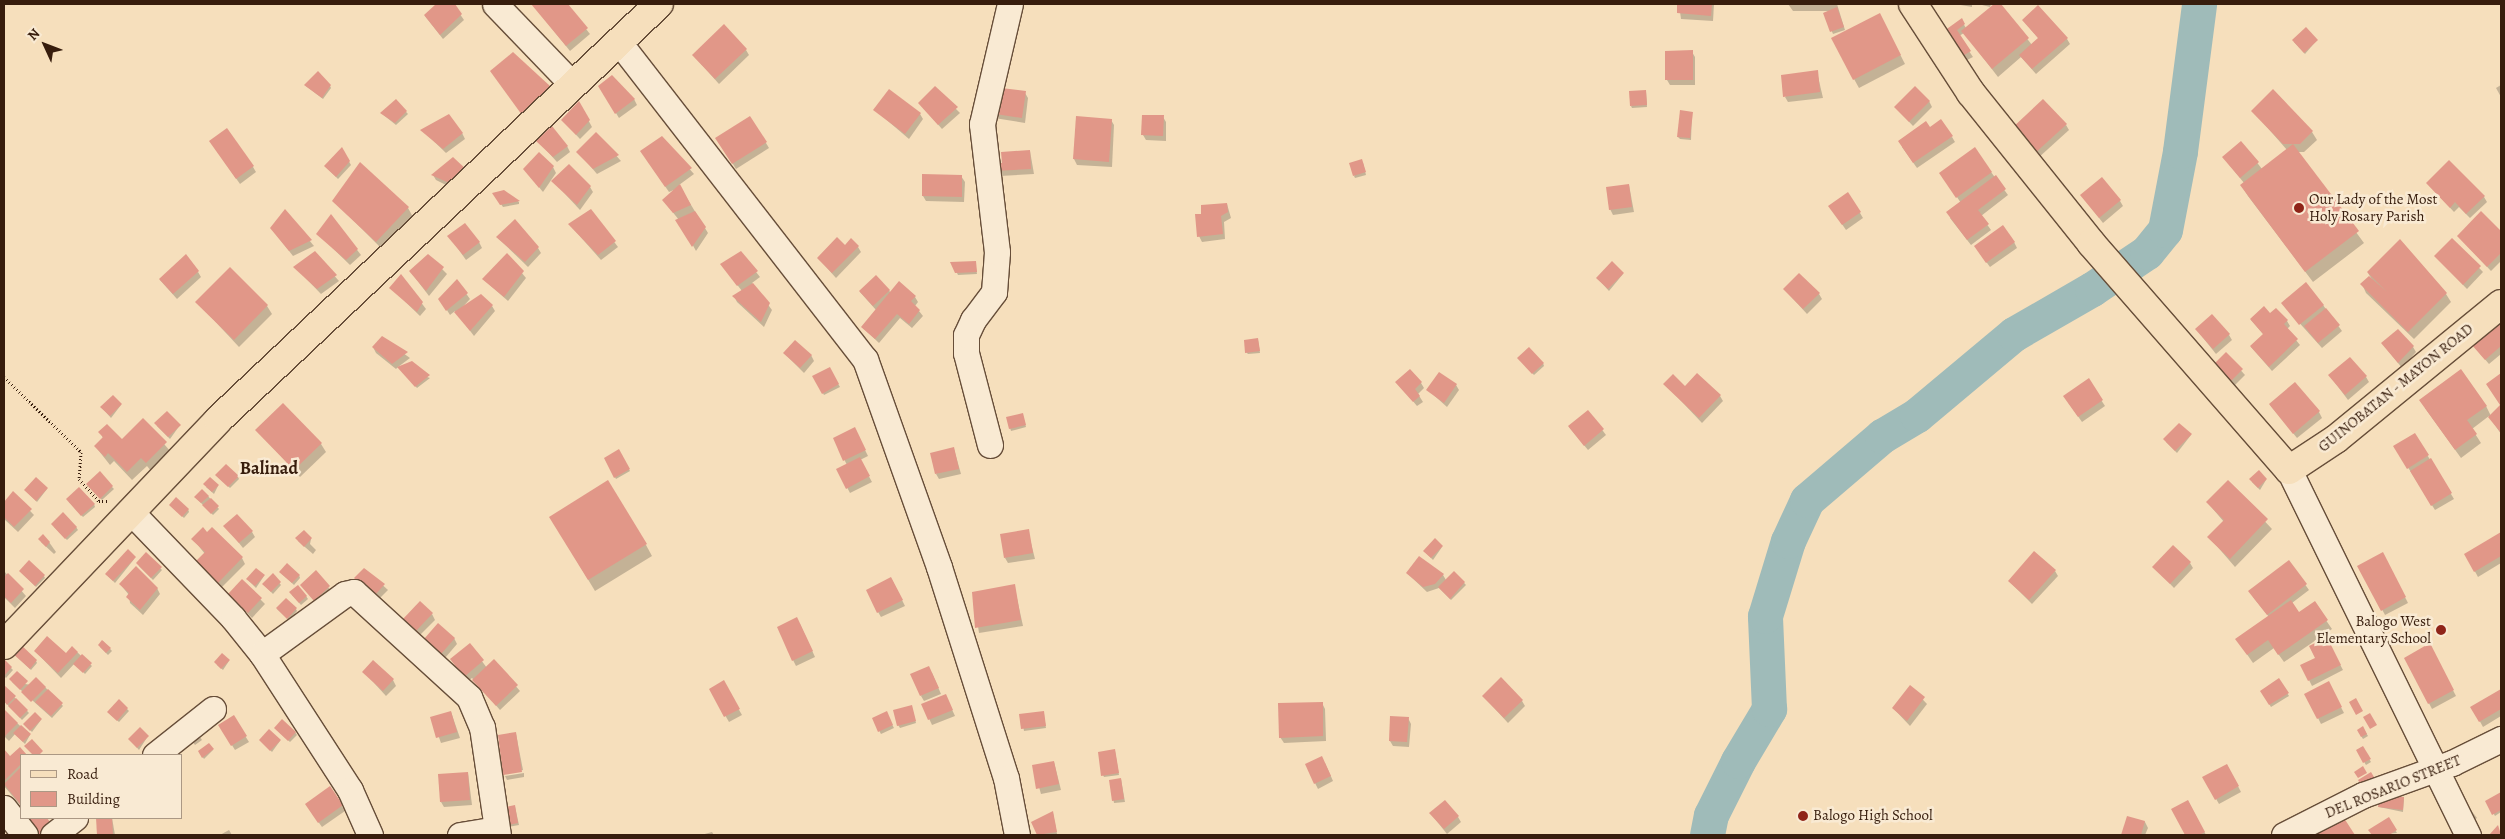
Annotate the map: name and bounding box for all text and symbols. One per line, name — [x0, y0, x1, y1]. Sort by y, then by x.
north arrow — [20, 20, 70, 70]
text: N — [23, 24, 44, 45]
place label: Our Lady of the Most Holy Rosary Parish — [2309, 190, 2437, 225]
marker: Our Lady of the Most Holy Rosary Parish — [2293, 202, 2305, 214]
street label: GUINOBATAN - MAYON ROAD — [2315, 320, 2477, 456]
district label: Balinad — [240, 457, 298, 479]
place label: Balogo West Elementary School — [2316, 612, 2431, 647]
marker: Balogo West Elementary School — [2435, 624, 2447, 636]
street label: DEL ROSARIO STREET — [2322, 751, 2464, 823]
legend — [20, 754, 182, 819]
text: Road — [67, 764, 98, 784]
text: Building — [67, 789, 120, 809]
place label: Balogo High School — [1813, 807, 1933, 825]
marker: Balogo High School — [1797, 810, 1809, 822]

